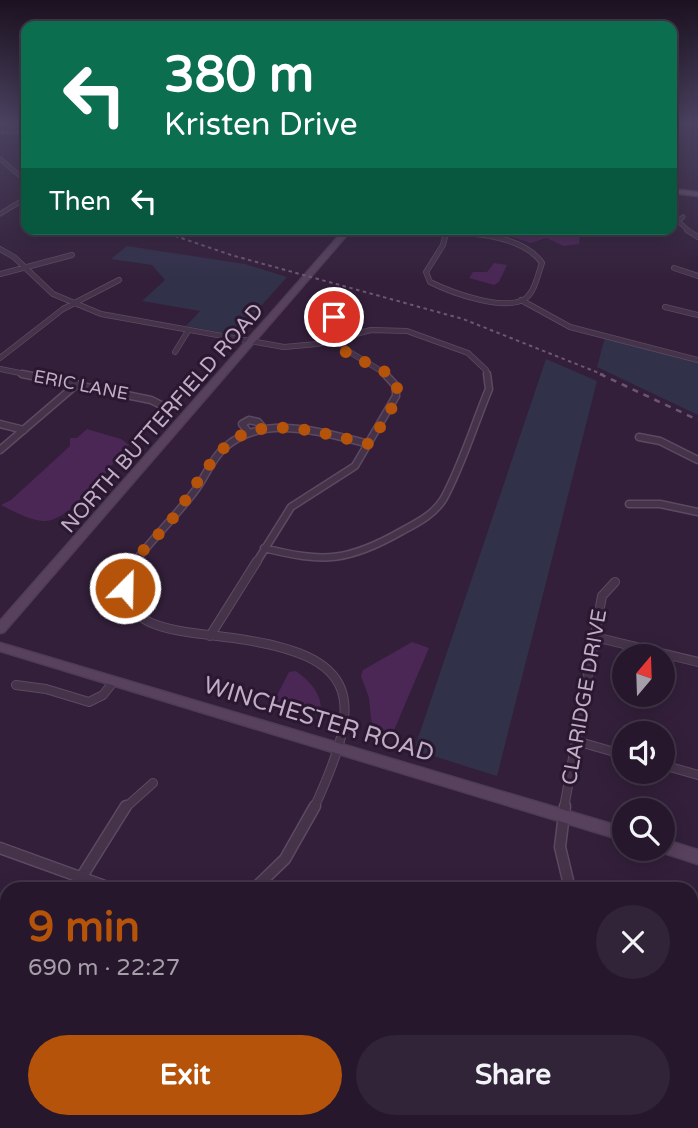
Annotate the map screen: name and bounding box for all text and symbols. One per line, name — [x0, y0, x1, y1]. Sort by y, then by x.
text: 380 m — [164, 46, 314, 105]
icon: left — [49, 49, 140, 140]
text: Kristen Drive — [164, 106, 358, 144]
icon: left — [125, 182, 163, 220]
text: Then — [49, 186, 111, 217]
pin — [304, 287, 364, 347]
street label: NORTH BUTTERFIELD ROAD — [56, 298, 269, 538]
icon: arrive — [315, 298, 353, 336]
street label: ERIC LANE — [32, 365, 130, 405]
position arrow — [88, 551, 162, 625]
street label: CLARIDGE DRIVE — [557, 607, 612, 787]
north arrow — [612, 644, 676, 707]
map controls — [612, 644, 675, 861]
street label: WINCHESTER ROAD — [200, 671, 438, 768]
button: sound — [612, 721, 675, 784]
button: search — [612, 798, 675, 861]
text: 9 min — [28, 902, 140, 953]
button: close — [596, 905, 670, 979]
text: 690 m · 22:27 — [28, 954, 180, 982]
button: Exit — [28, 1035, 342, 1115]
button: Share — [356, 1035, 670, 1115]

